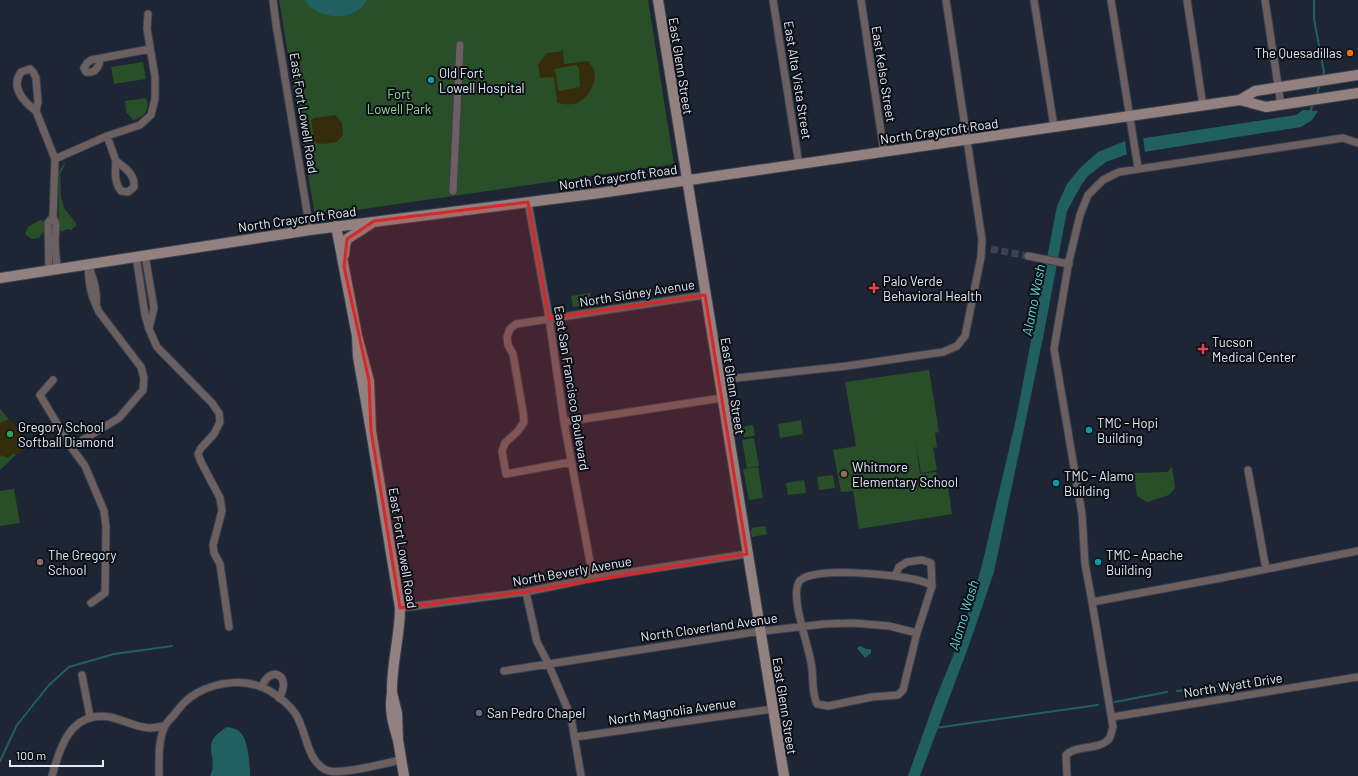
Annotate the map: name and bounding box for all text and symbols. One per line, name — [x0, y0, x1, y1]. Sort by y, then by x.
street label: East Glenn Street — [665, 16, 697, 116]
street label: East Alta Vista Street — [781, 20, 815, 140]
street label: East Kelso Street — [868, 25, 900, 123]
place label: The Quesadillas — [1255, 45, 1342, 61]
marker: The Quesadillas — [1345, 48, 1355, 58]
street label: East Fort Lowell Road — [287, 52, 321, 174]
place label: Old Fort Lowell Hospital — [439, 65, 525, 96]
marker: Old Fort Lowell Hospital — [426, 75, 436, 85]
park label: Fort Lowell Park — [367, 86, 432, 117]
street label: North Craycroft Road — [879, 115, 999, 147]
street label: North Craycroft Road — [558, 161, 678, 193]
street label: North Craycroft Road — [237, 203, 357, 235]
water label: Alamo Wash — [1018, 263, 1048, 337]
place label: Palo Verde Behavioral Health — [883, 273, 982, 304]
street label: North Sidney Avenue — [578, 276, 696, 310]
marker: Palo Verde Behavioral Health — [868, 282, 880, 294]
street label: East San Francisco Boulevard — [551, 305, 593, 471]
place label: Tucson Medical Center — [1212, 334, 1296, 365]
street label: East Glenn Street — [717, 336, 749, 436]
marker: Tucson Medical Center — [1197, 343, 1209, 355]
place label: TMC - Hopi Building — [1097, 415, 1158, 446]
place label: Gregory School Softball Diamond — [18, 419, 114, 450]
marker: TMC - Hopi Building — [1084, 425, 1094, 435]
marker: Gregory School Softball Diamond — [5, 429, 15, 439]
place label: Whitmore Elementary School — [852, 459, 958, 490]
place label: TMC - Alamo Building — [1064, 468, 1134, 499]
marker: Whitmore Elementary School — [839, 469, 849, 479]
marker: TMC - Alamo Building — [1051, 478, 1061, 488]
street label: East Fort Lowell Road — [386, 487, 420, 609]
place label: The Gregory School — [48, 547, 117, 578]
place label: TMC - Apache Building — [1106, 547, 1183, 578]
street label: North Beverly Avenue — [511, 553, 633, 589]
marker: The Gregory School — [35, 557, 45, 567]
marker: TMC - Apache Building — [1093, 557, 1103, 567]
water label: Alamo Wash — [944, 578, 982, 652]
street label: North Cloverland Avenue — [640, 609, 779, 645]
street label: East Glenn Street — [769, 656, 801, 756]
street label: North Wyatt Drive — [1182, 669, 1284, 701]
street label: North Magnolia Avenue — [607, 694, 737, 728]
place label: San Pedro Chapel — [487, 705, 585, 721]
marker: San Pedro Chapel — [474, 708, 484, 718]
scale bar — [10, 742, 103, 768]
text: 100 m — [16, 748, 46, 762]

